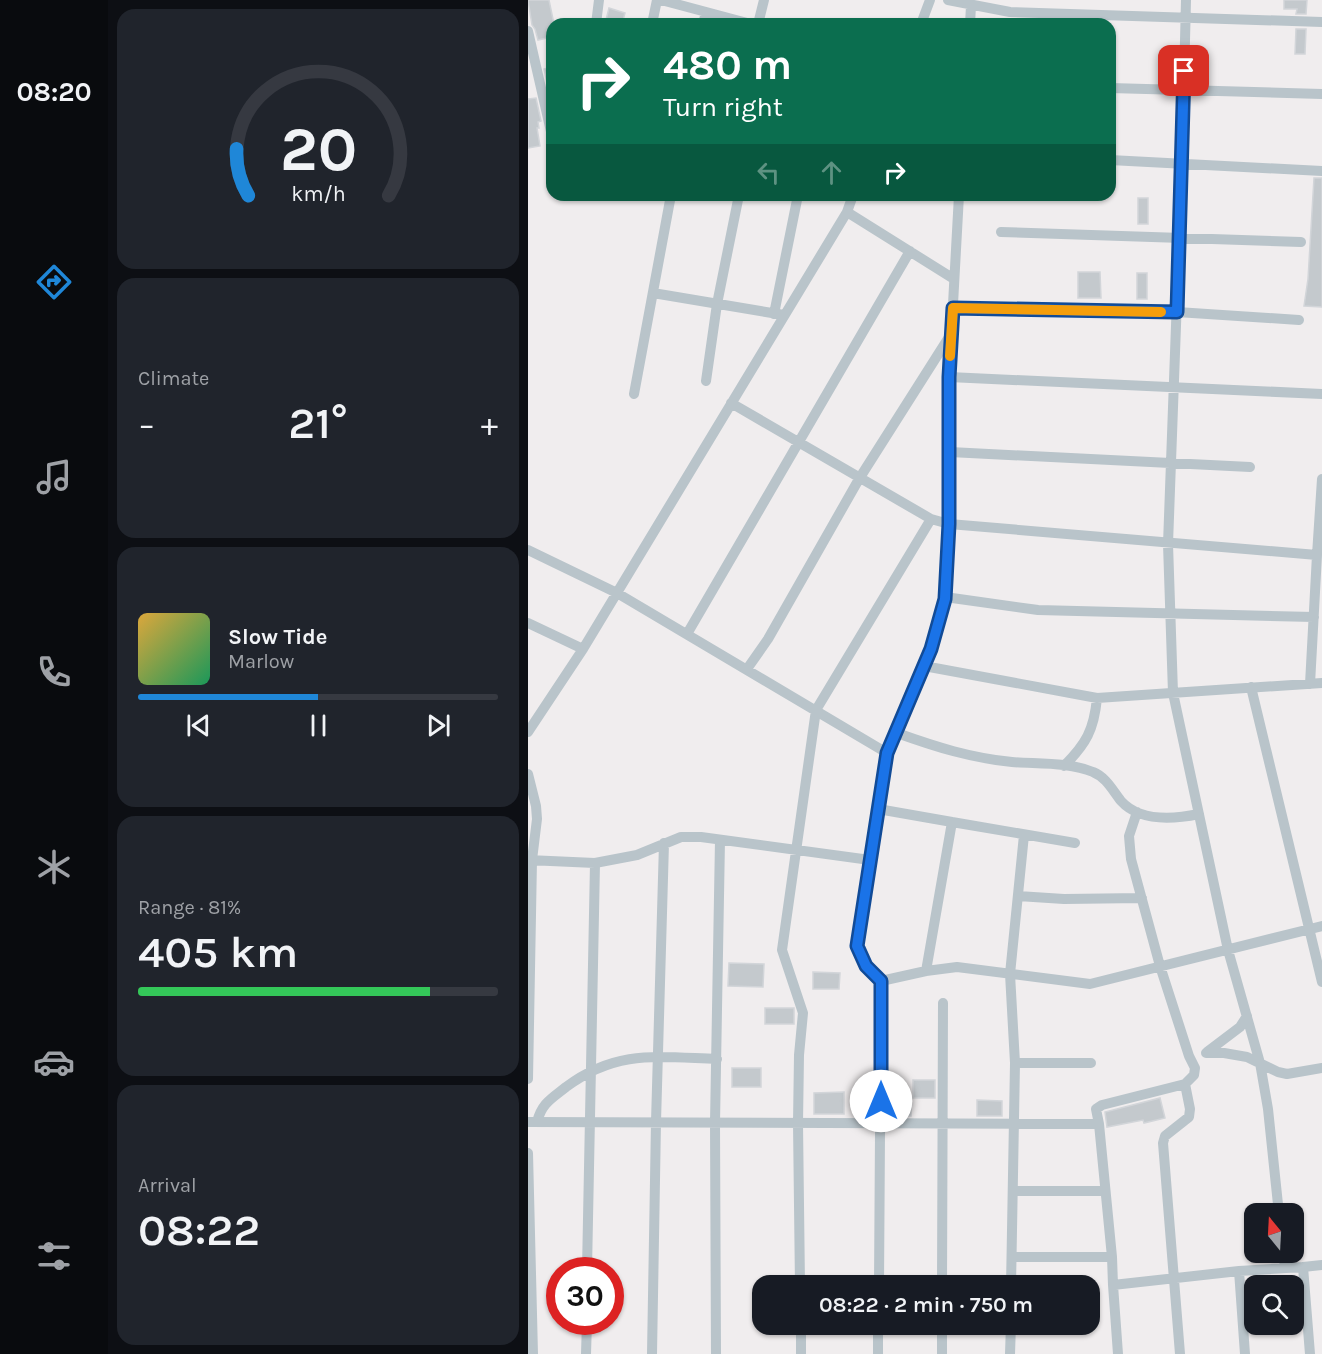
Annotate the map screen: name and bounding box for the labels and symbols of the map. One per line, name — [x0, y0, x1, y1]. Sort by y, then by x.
pin — [1158, 45, 1209, 96]
position arrow — [849, 1069, 913, 1133]
north arrow — [1244, 1203, 1304, 1263]
speed limit sign: 30 — [546, 1257, 624, 1335]

